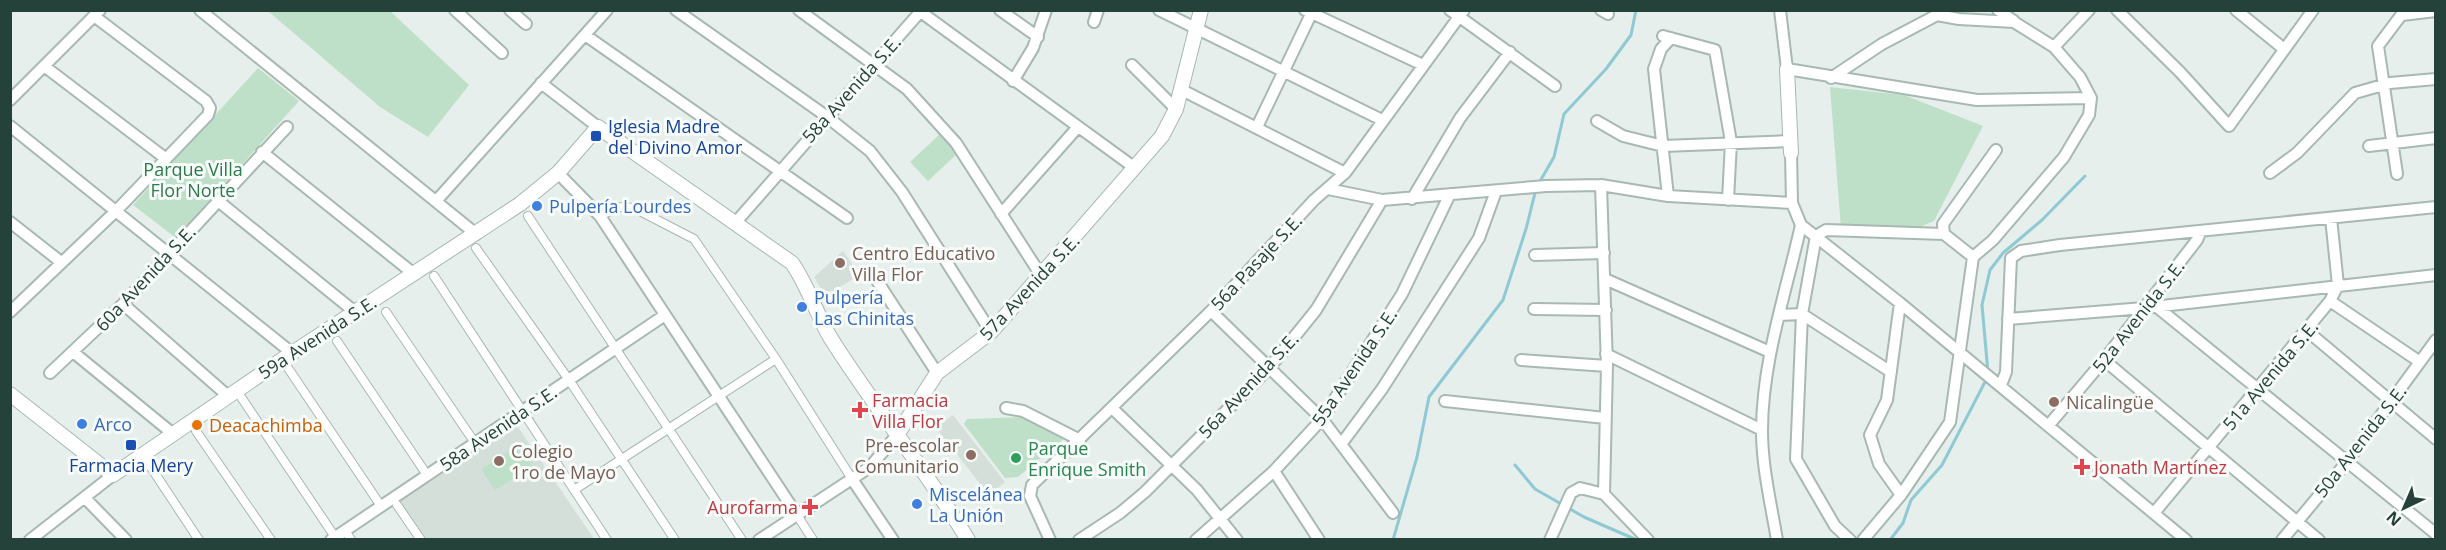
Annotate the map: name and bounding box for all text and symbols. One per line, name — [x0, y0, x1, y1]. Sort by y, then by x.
street label: 58a Avenida S.E. — [796, 30, 906, 148]
place label: Iglesia Madre del Divino Amor — [608, 114, 743, 159]
marker: Iglesia Madre del Divino Amor — [589, 129, 603, 143]
park label: Parque Villa Flor Norte — [143, 157, 243, 202]
place label: Pulpería Lourdes — [549, 194, 691, 218]
marker: Pulpería Lourdes — [530, 199, 544, 213]
street label: 56a Pasaje S.E. — [1205, 209, 1307, 315]
street label: 60a Avenida S.E. — [90, 220, 200, 336]
street label: 57a Avenida S.E. — [974, 229, 1084, 345]
place label: Centro Educativo Villa Flor — [852, 241, 995, 286]
street label: 52a Avenida S.E. — [2087, 255, 2189, 377]
marker: Centro Educativo Villa Flor — [833, 256, 847, 270]
place label: Pulpería Las Chinitas — [814, 285, 914, 330]
street label: 59a Avenida S.E. — [253, 290, 381, 384]
marker: Pulpería Las Chinitas — [795, 300, 809, 314]
street label: 55a Avenida S.E. — [1306, 304, 1402, 430]
street label: 51a Avenida S.E. — [2217, 315, 2323, 435]
street label: 56a Avenida S.E. — [1193, 327, 1303, 443]
street label: 58a Avenida S.E. — [435, 380, 561, 476]
street label: 50a Avenida S.E. — [2309, 380, 2411, 502]
place label: Farmacia Villa Flor — [872, 388, 948, 433]
place label: Nicalingüe — [2066, 390, 2154, 414]
marker: Nicalingüe — [2047, 395, 2061, 409]
marker: Farmacia Villa Flor — [853, 403, 867, 417]
place label: Arco — [94, 412, 132, 436]
place label: Deacachimba — [209, 413, 323, 437]
marker: Arco — [75, 417, 89, 431]
marker: Deacachimba — [190, 418, 204, 432]
place label: Pre-escolar Comunitario — [854, 433, 960, 478]
place label: Parque Enrique Smith — [1028, 436, 1146, 481]
marker: Farmacia Mery — [124, 438, 138, 452]
place label: Colegio 1ro de Mayo — [511, 439, 616, 484]
marker: Pre-escolar Comunitario — [964, 448, 978, 462]
marker: Parque Enrique Smith — [1009, 451, 1023, 465]
place label: Farmacia Mery — [69, 453, 194, 477]
marker: Colegio 1ro de Mayo — [492, 454, 506, 468]
place label: Jonath Martínez — [2092, 455, 2227, 479]
marker: Jonath Martínez — [2075, 460, 2089, 474]
north arrow — [2374, 478, 2434, 538]
place label: Miscelánea La Unión — [929, 482, 1023, 527]
place label: Aurofarma — [707, 495, 798, 519]
marker: Miscelánea La Unión — [910, 497, 924, 511]
marker: Aurofarma — [803, 500, 817, 514]
text: N — [2381, 506, 2406, 531]

